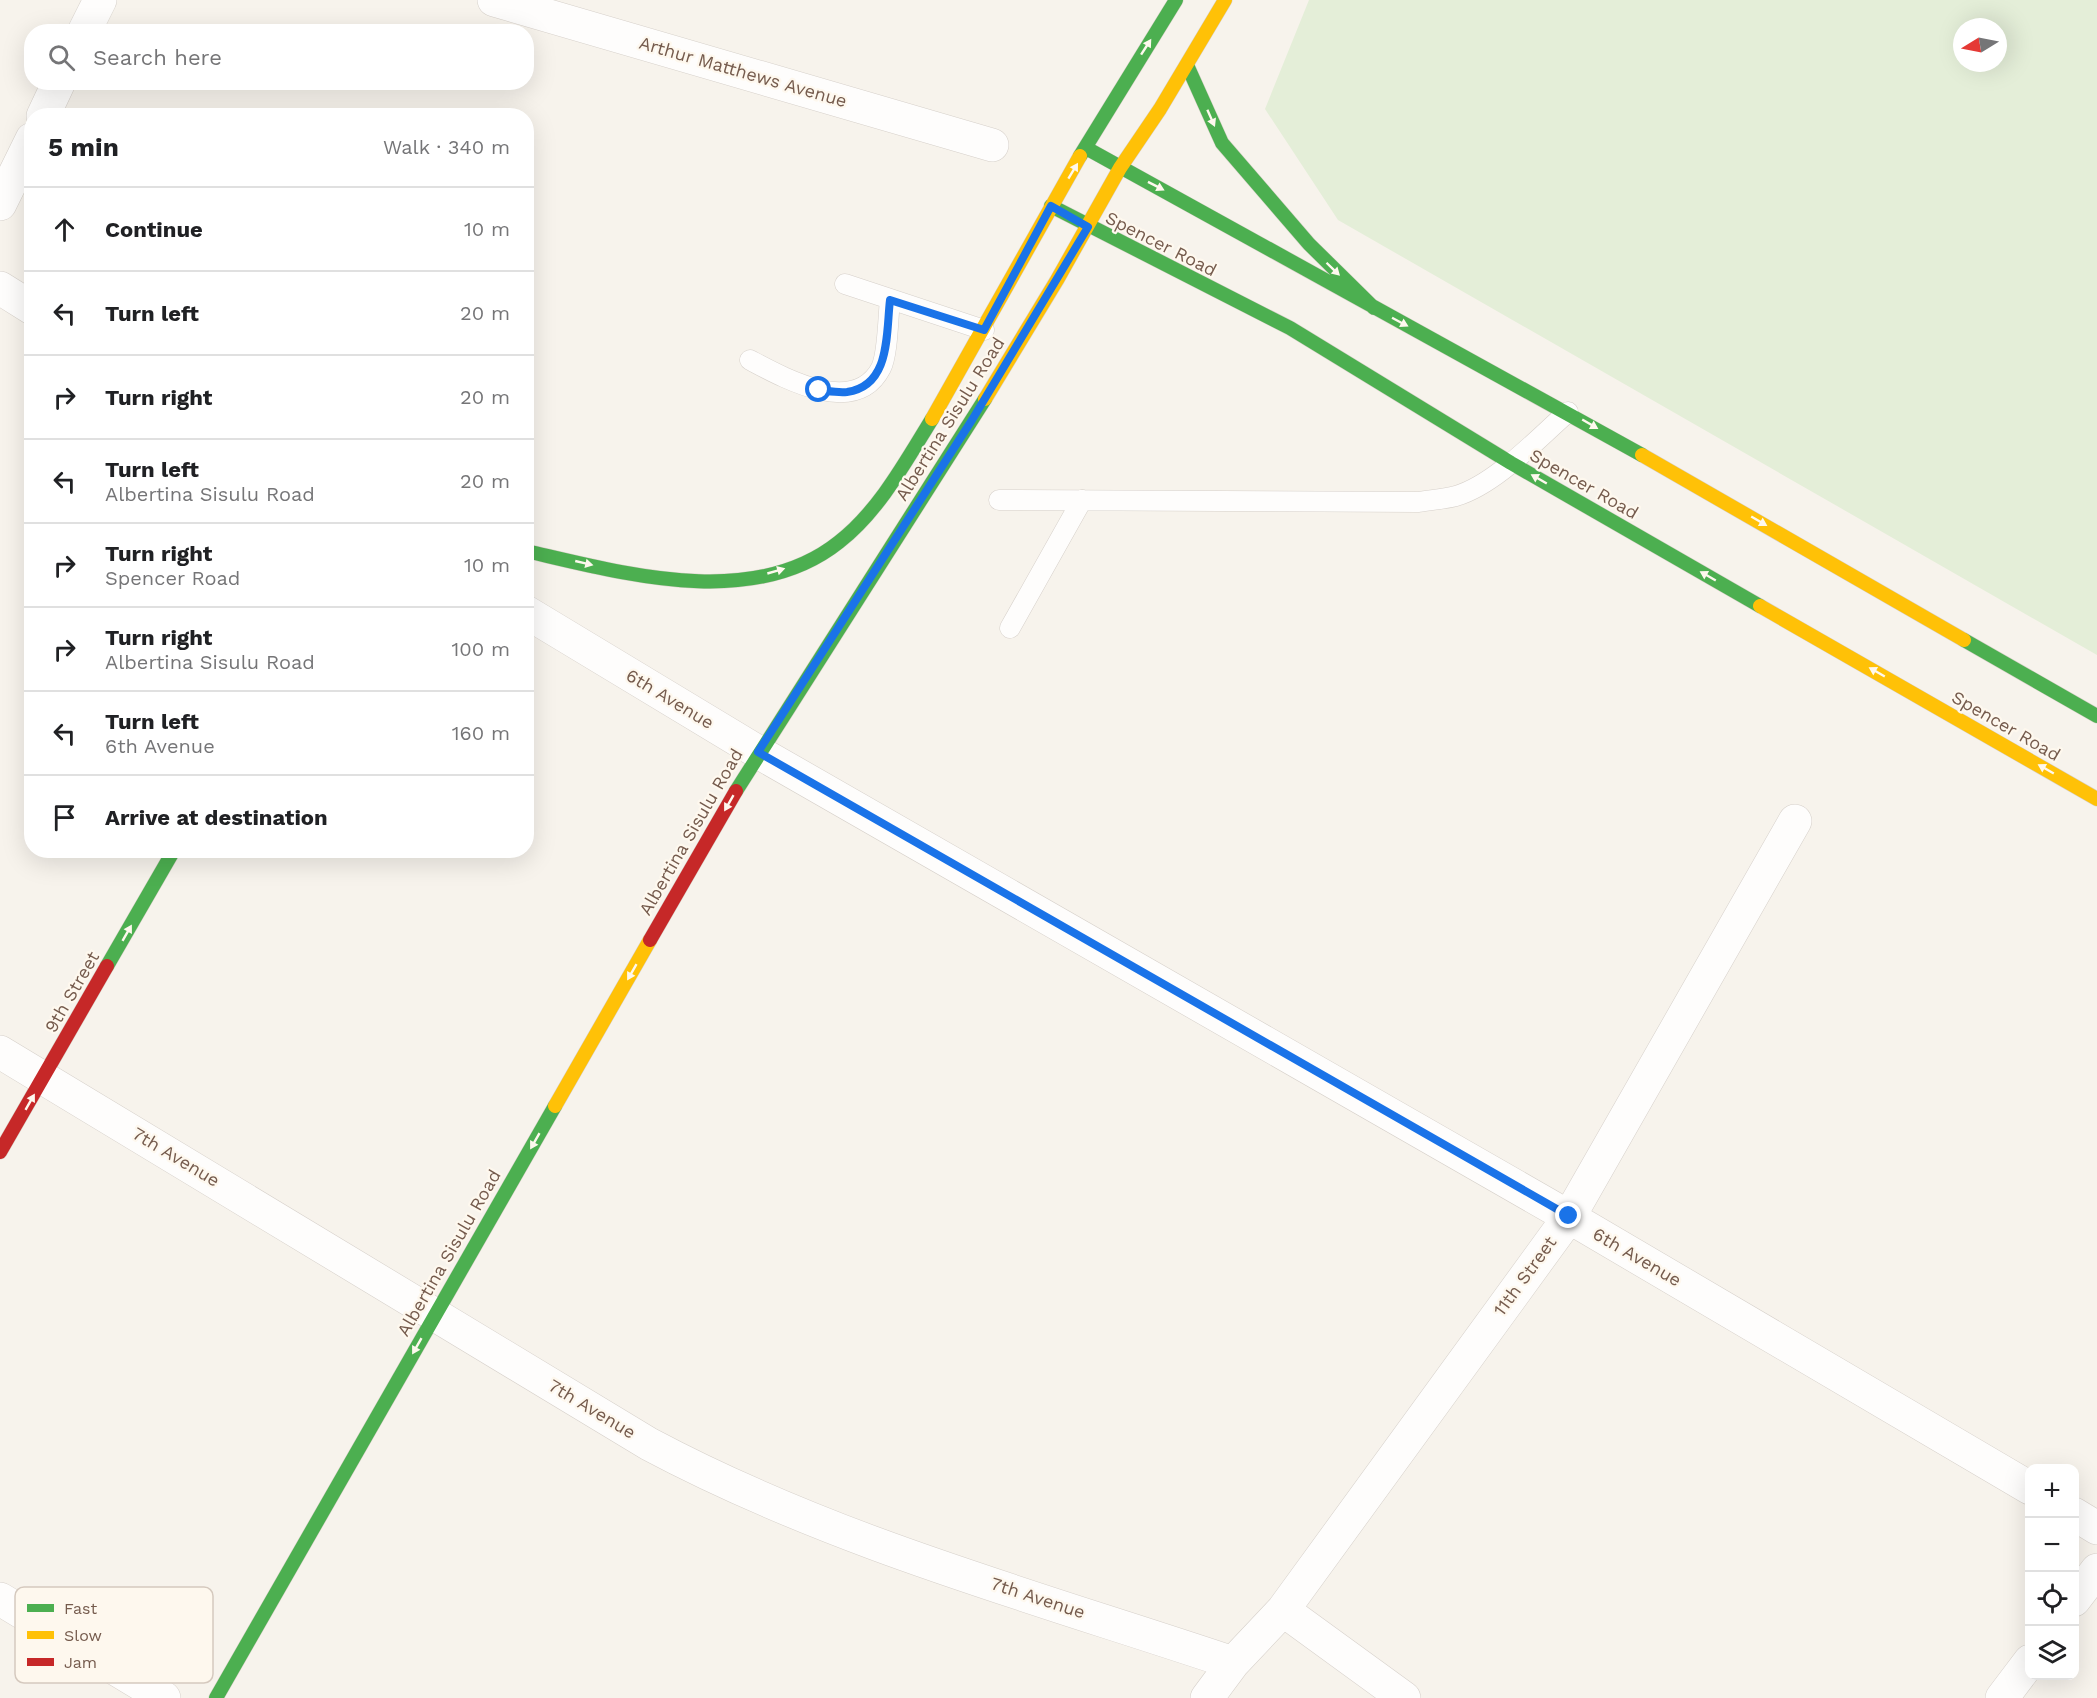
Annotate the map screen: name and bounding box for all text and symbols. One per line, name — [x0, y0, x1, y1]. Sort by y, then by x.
north arrow — [1953, 18, 2007, 72]
search box — [24, 24, 534, 90]
street label: Arthur Matthews Avenue — [637, 32, 850, 111]
one-way arrow — [1140, 39, 1151, 55]
icon: search — [45, 41, 78, 74]
text: Search here — [93, 45, 222, 70]
one-way arrow — [1206, 110, 1216, 128]
text: 5 min — [48, 132, 119, 162]
text: Walk · 340 m — [383, 135, 510, 159]
one-way arrow — [1067, 163, 1078, 179]
one-way arrow — [1148, 181, 1165, 191]
street label: Spencer Road — [1102, 207, 1220, 281]
icon: ahead — [48, 213, 81, 246]
text: Continue — [105, 217, 203, 242]
text: 10 m — [464, 217, 510, 241]
one-way arrow — [1326, 261, 1340, 275]
icon: left — [48, 297, 81, 330]
text: Turn left — [105, 301, 199, 326]
text: 20 m — [460, 301, 510, 325]
one-way arrow — [1391, 317, 1408, 327]
street label: Albertina Sisulu Road — [891, 333, 1008, 504]
route start — [805, 376, 831, 402]
icon: right — [48, 381, 81, 414]
text: Turn right — [105, 385, 212, 410]
text: 20 m — [460, 385, 510, 409]
one-way arrow — [1582, 419, 1598, 430]
street label: Spencer Road — [1526, 444, 1642, 523]
text: Turn left — [105, 457, 199, 482]
icon: left — [48, 465, 81, 498]
text: 20 m — [460, 469, 510, 493]
one-way arrow — [1531, 473, 1547, 484]
text: Albertina Sisulu Road — [105, 482, 315, 506]
one-way arrow — [1751, 516, 1768, 526]
text: Turn right — [105, 541, 212, 566]
icon: right — [48, 549, 81, 582]
text: 10 m — [464, 553, 510, 577]
one-way arrow — [574, 559, 593, 569]
text: Spencer Road — [105, 566, 240, 590]
one-way arrow — [767, 566, 785, 575]
one-way arrow — [1700, 570, 1716, 581]
text: Turn right — [105, 625, 212, 650]
icon: right — [48, 633, 81, 666]
text: 100 m — [451, 637, 510, 661]
text: Albertina Sisulu Road — [105, 650, 315, 674]
street label: 6th Avenue — [623, 664, 718, 733]
one-way arrow — [1869, 667, 1885, 678]
street label: Spencer Road — [1948, 686, 2064, 765]
text: Turn left — [105, 709, 199, 734]
icon: left — [48, 717, 81, 750]
text: 160 m — [452, 721, 510, 745]
text: 6th Avenue — [105, 734, 215, 758]
street label: Albertina Sisulu Road — [634, 745, 747, 919]
one-way arrow — [2038, 764, 2054, 775]
one-way arrow — [724, 794, 734, 811]
icon: arrive — [48, 801, 81, 834]
text: Arrive at destination — [105, 805, 328, 830]
one-way arrow — [122, 924, 132, 941]
street label: 9th Street — [40, 947, 103, 1036]
one-way arrow — [626, 964, 637, 980]
one-way arrow — [24, 1093, 34, 1110]
street label: 7th Avenue — [129, 1122, 224, 1191]
one-way arrow — [529, 1133, 540, 1149]
street label: Albertina Sisulu Road — [392, 1166, 505, 1340]
route end — [1555, 1202, 1581, 1228]
street label: 6th Avenue — [1589, 1223, 1685, 1290]
street label: 11th Street — [1489, 1232, 1561, 1320]
one-way arrow — [411, 1338, 422, 1354]
street label: 7th Avenue — [545, 1374, 640, 1443]
map controls — [2025, 1464, 2079, 1680]
button: + — [2025, 1464, 2079, 1518]
button: − — [2025, 1518, 2079, 1572]
street label: 7th Avenue — [988, 1572, 1088, 1623]
button: locate — [2025, 1572, 2079, 1626]
legend — [15, 1587, 213, 1683]
text: Fast — [64, 1599, 97, 1618]
text: Slow — [64, 1626, 102, 1645]
button: layers — [2025, 1626, 2079, 1680]
text: Jam — [64, 1653, 97, 1672]

